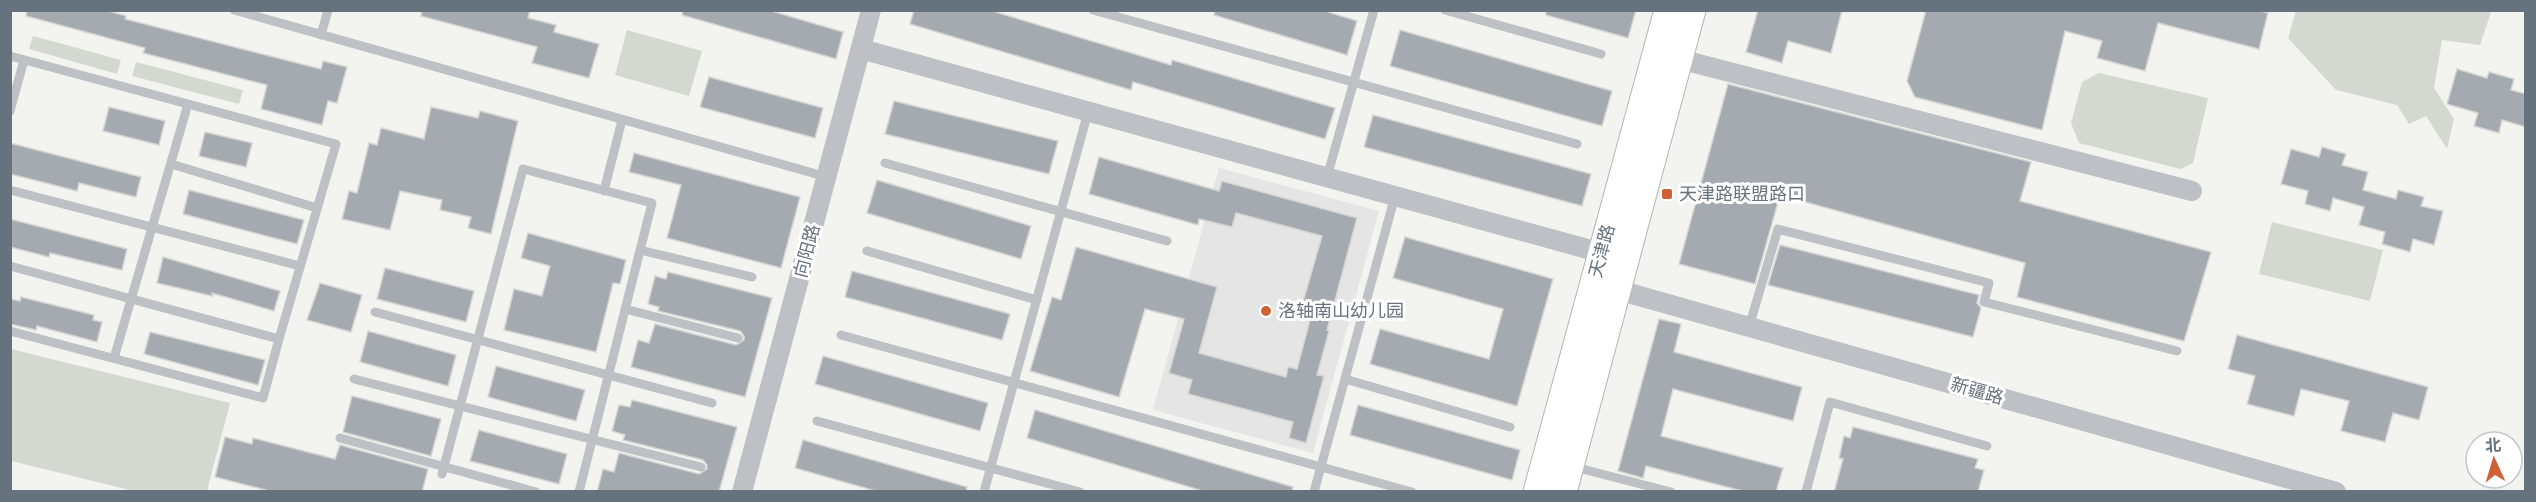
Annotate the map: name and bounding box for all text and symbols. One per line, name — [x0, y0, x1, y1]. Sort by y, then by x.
place label: 天津路联盟路口 — [1679, 181, 1805, 206]
marker: 天津路联盟路口 — [1660, 187, 1674, 201]
street label: 向阳路 — [787, 222, 826, 280]
street label: 天津路 — [1582, 222, 1621, 280]
place label: 洛轴南山幼儿园 — [1278, 298, 1404, 323]
marker: 洛轴南山幼儿园 — [1259, 304, 1273, 318]
street label: 新疆路 — [1948, 371, 2007, 410]
north arrow — [2464, 430, 2524, 490]
text: 北 — [2484, 434, 2502, 458]

